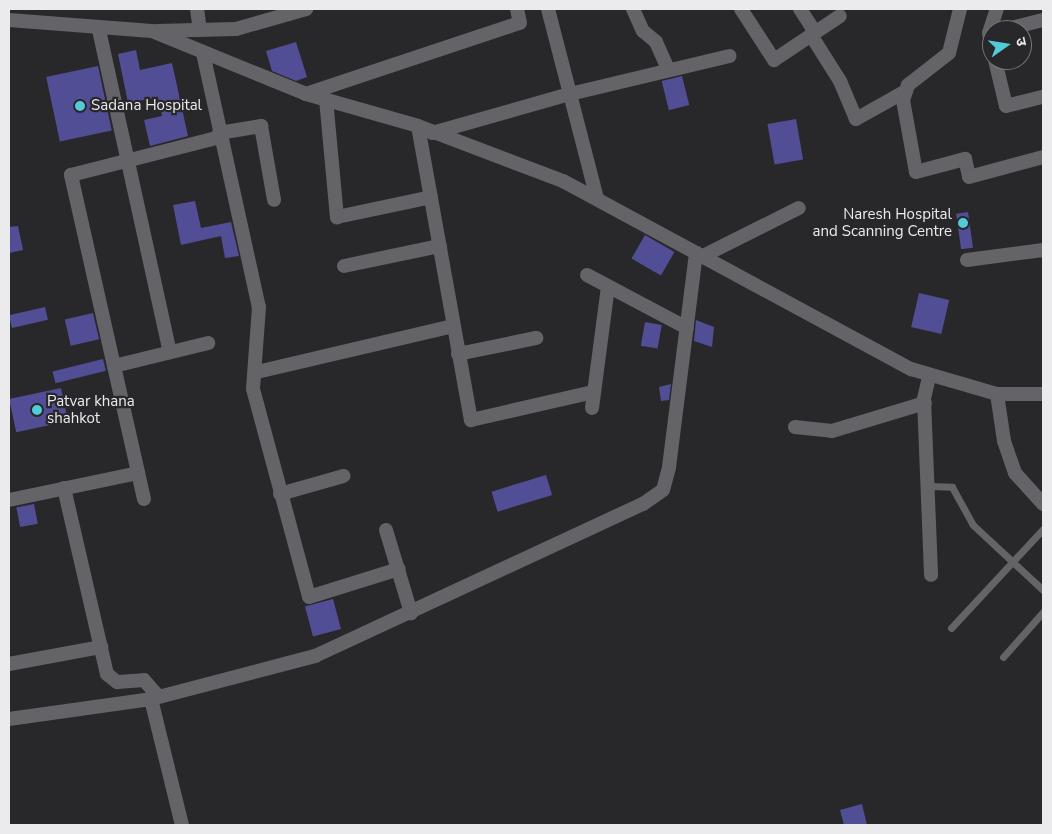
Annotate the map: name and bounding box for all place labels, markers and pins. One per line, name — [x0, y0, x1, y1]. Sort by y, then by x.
place label: Sadana Hospital — [91, 97, 202, 115]
marker: Sadana Hospital — [73, 99, 87, 113]
place label: Naresh Hospital and Scanning Centre — [813, 205, 952, 240]
marker: Naresh Hospital and Scanning Centre — [956, 216, 970, 230]
place label: Patvar khana shahkot — [47, 392, 135, 427]
marker: Patvar khana shahkot — [31, 404, 43, 416]

